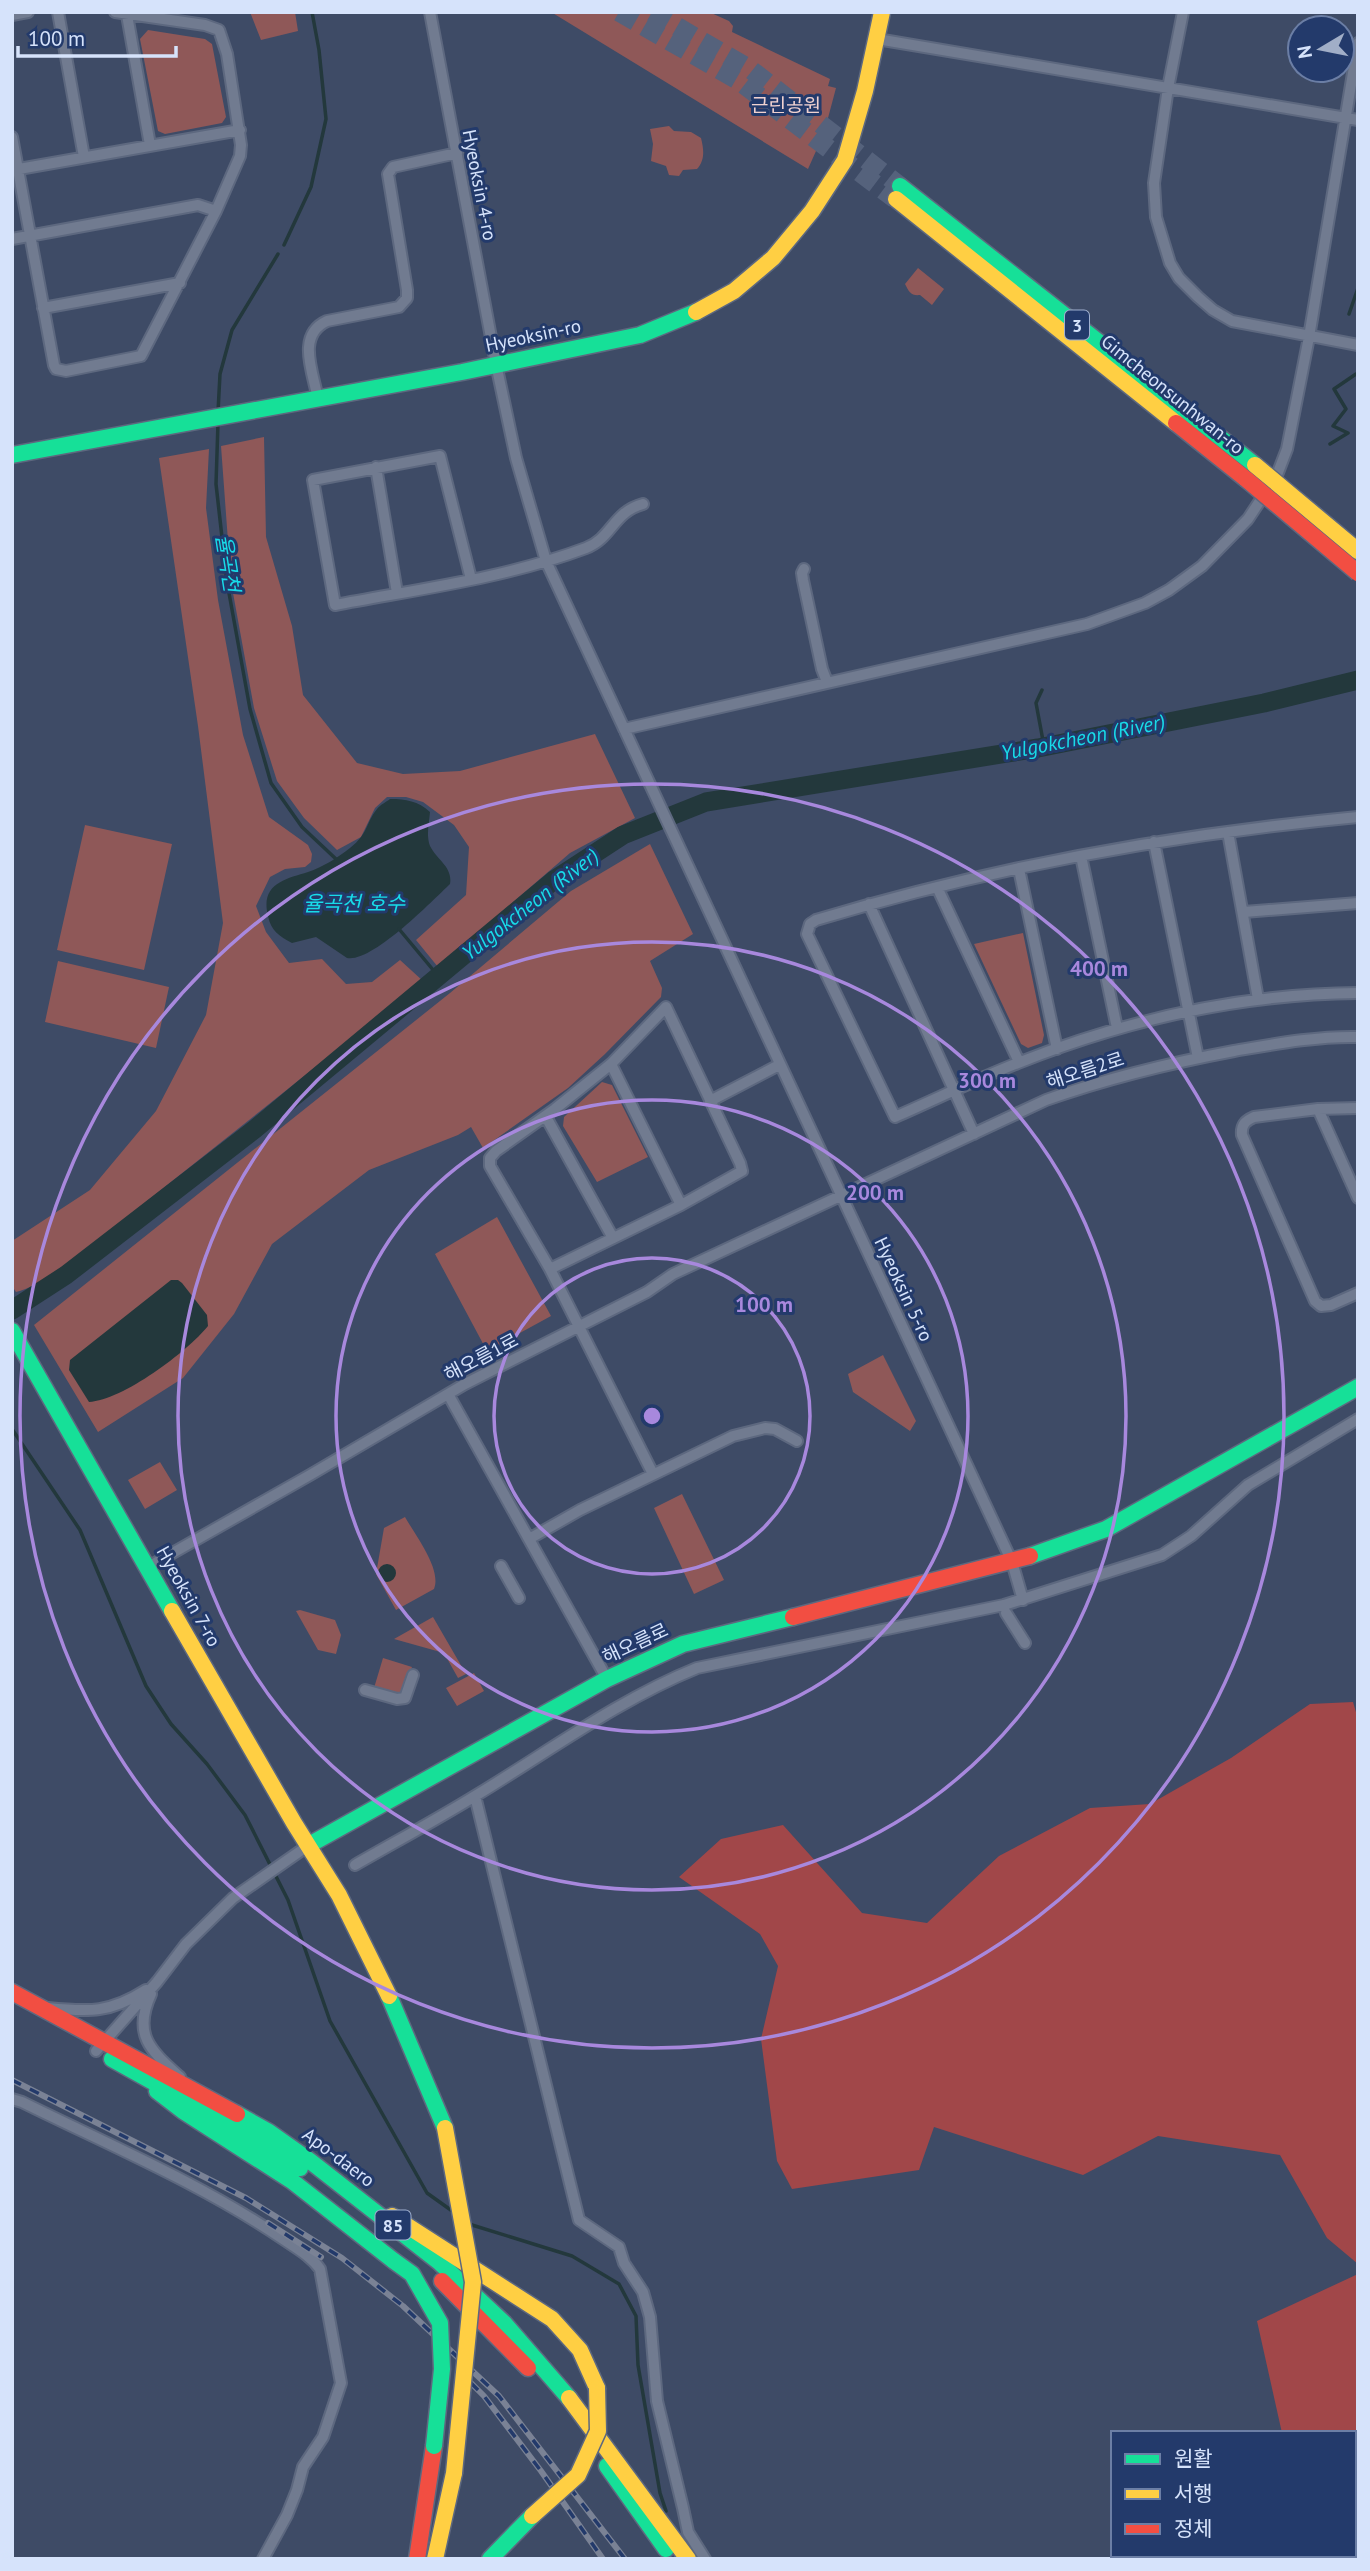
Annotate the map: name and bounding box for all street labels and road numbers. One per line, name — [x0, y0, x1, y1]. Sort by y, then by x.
street label: Hyeoksin 4-ro — [457, 127, 503, 243]
road number: 3 — [1065, 310, 1089, 340]
street label: Hyeoksin-ro — [483, 313, 583, 357]
street label: Gimcheonsunhwan-ro — [1097, 329, 1249, 459]
street label: 해오름2로 — [1043, 1046, 1127, 1094]
street label: Hyeoksin 5-ro — [869, 1233, 939, 1345]
street label: 해오름1로 — [440, 1328, 522, 1386]
street label: Hyeoksin 7-ro — [152, 1541, 226, 1651]
street label: 해오름로 — [598, 1617, 672, 1669]
street label: Apo-daero — [298, 2122, 380, 2192]
road number: 85 — [376, 2210, 410, 2239]

